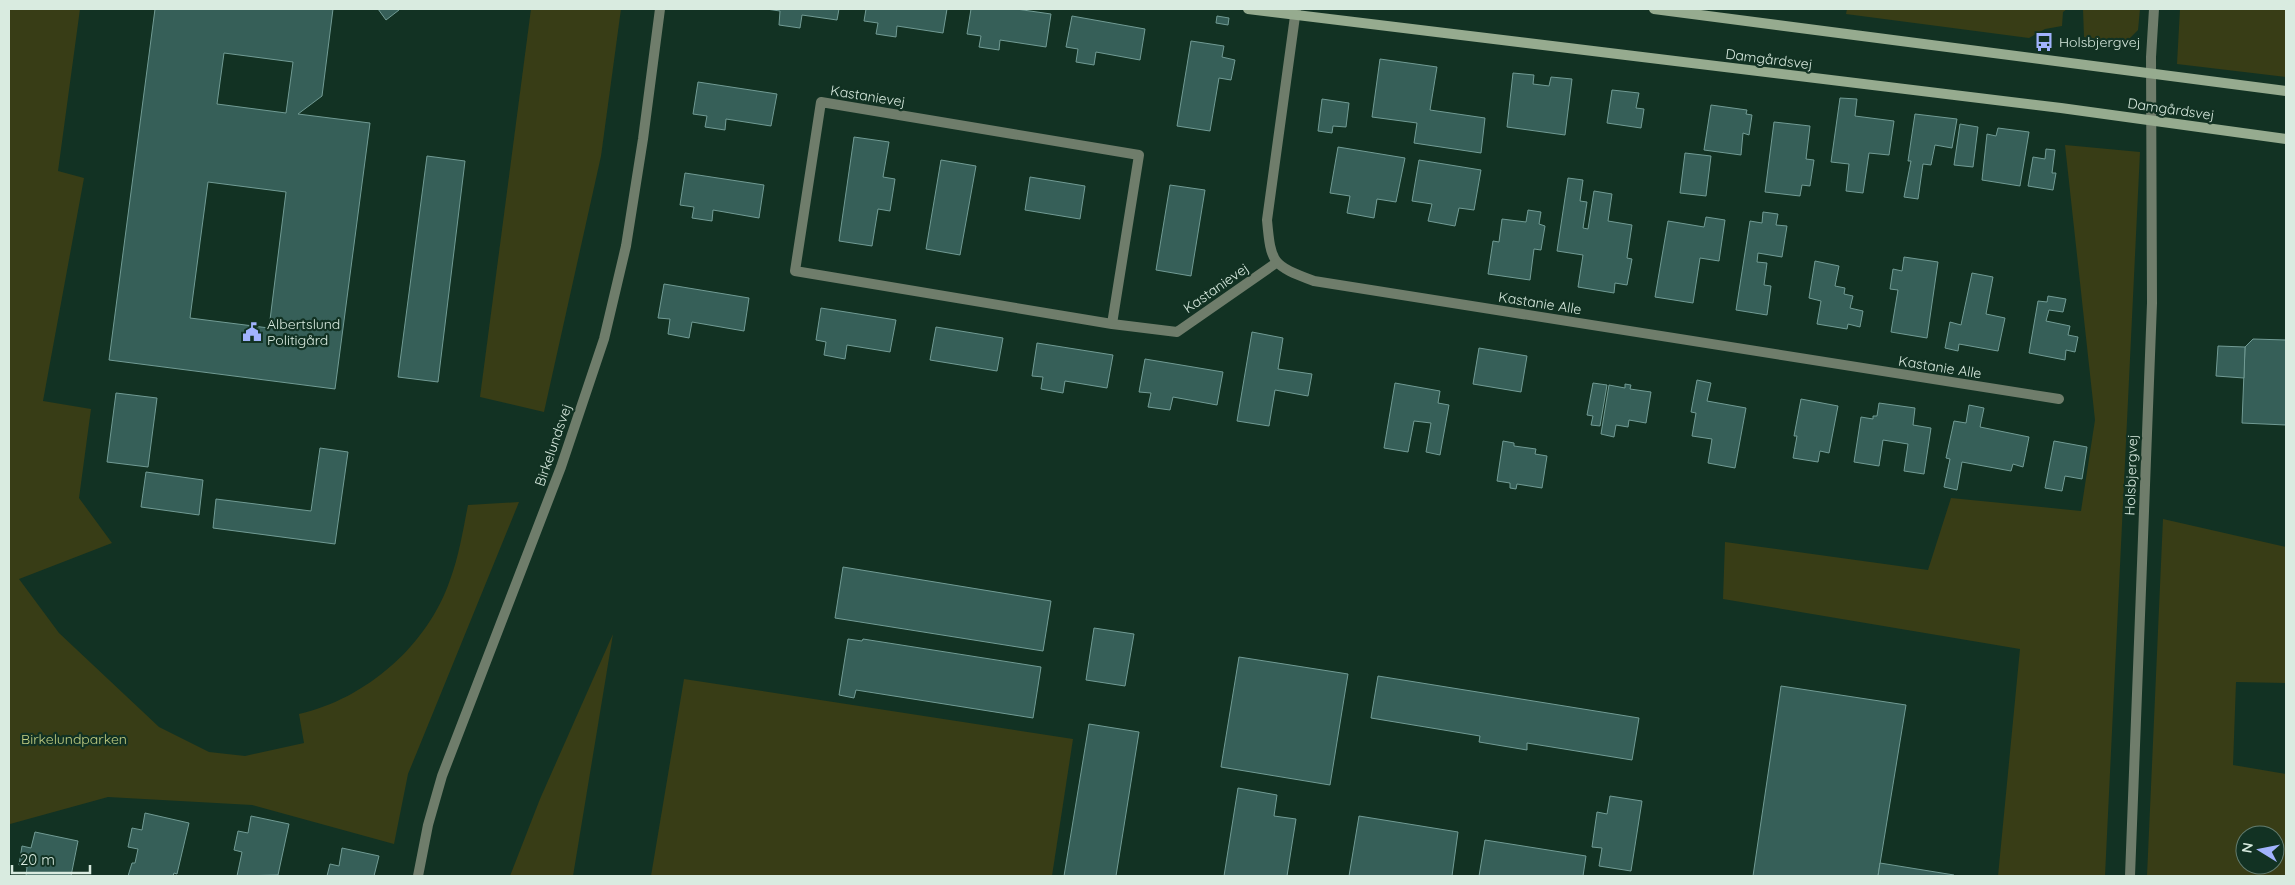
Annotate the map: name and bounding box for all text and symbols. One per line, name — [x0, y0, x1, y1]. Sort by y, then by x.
bus stop icon: Holsbjergvej — [2033, 31, 2055, 53]
place label: Holsbjergvej — [2059, 33, 2140, 51]
street label: Damgårdsvej — [1724, 45, 1814, 73]
street label: Kastanievej — [829, 81, 907, 111]
street label: Damgårdsvej — [2126, 94, 2216, 124]
street label: Kastanievej — [1180, 259, 1252, 317]
street label: Kastanie Alle — [1497, 288, 1583, 318]
place label: Albertslund Politigård — [267, 315, 340, 349]
public building icon: Albertslund Politigård — [241, 321, 263, 343]
street label: Kastanie Alle — [1897, 352, 1983, 382]
street label: Birkelundsvej — [531, 401, 575, 489]
street label: Holsbjergvej — [2121, 434, 2141, 516]
park label: Birkelundparken — [21, 730, 127, 748]
north arrow — [2235, 825, 2285, 875]
text: N — [2237, 841, 2257, 854]
scale bar — [12, 842, 90, 874]
text: 20 m — [20, 850, 55, 869]

